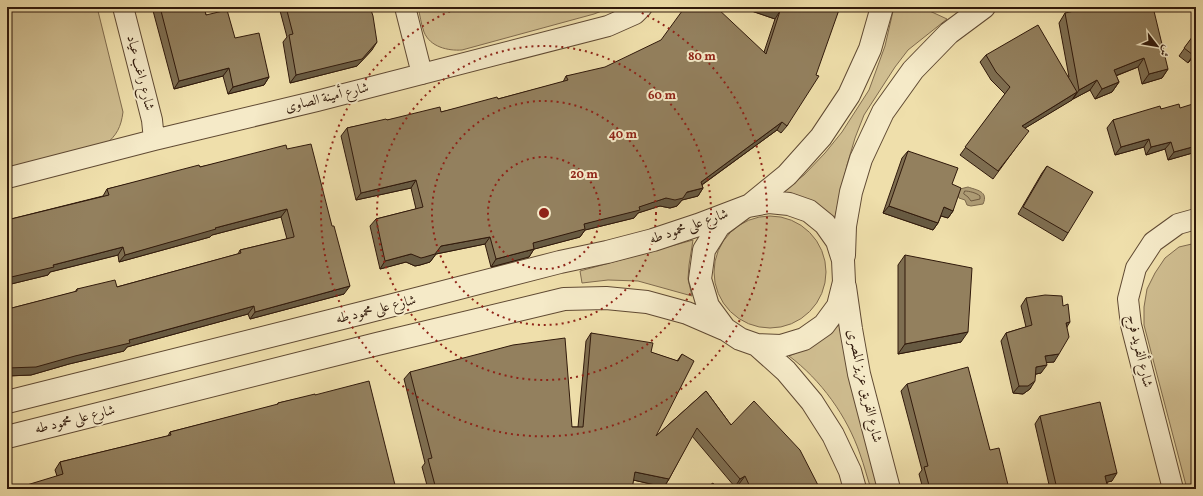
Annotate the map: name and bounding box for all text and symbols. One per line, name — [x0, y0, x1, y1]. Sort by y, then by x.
north arrow — [1137, 26, 1177, 66]
street label: شارع راغب عياد — [120, 33, 159, 113]
text: ش — [1155, 42, 1174, 59]
text: 80 m — [688, 49, 716, 65]
street label: شارع أمينة الصاوى — [283, 76, 371, 119]
text: 60 m — [648, 88, 676, 104]
text: 40 m — [609, 127, 638, 143]
text: 20 m — [570, 167, 598, 183]
street label: شارع على محمود طه — [647, 205, 731, 250]
centre of rings — [537, 206, 551, 220]
street label: شارع على محمود طه — [334, 291, 418, 330]
street label: شارع ألفريد فرج — [1119, 312, 1159, 390]
street label: شارع الفريق عزيز المصرى — [841, 327, 886, 445]
street label: شارع على محمود طه — [33, 401, 117, 440]

